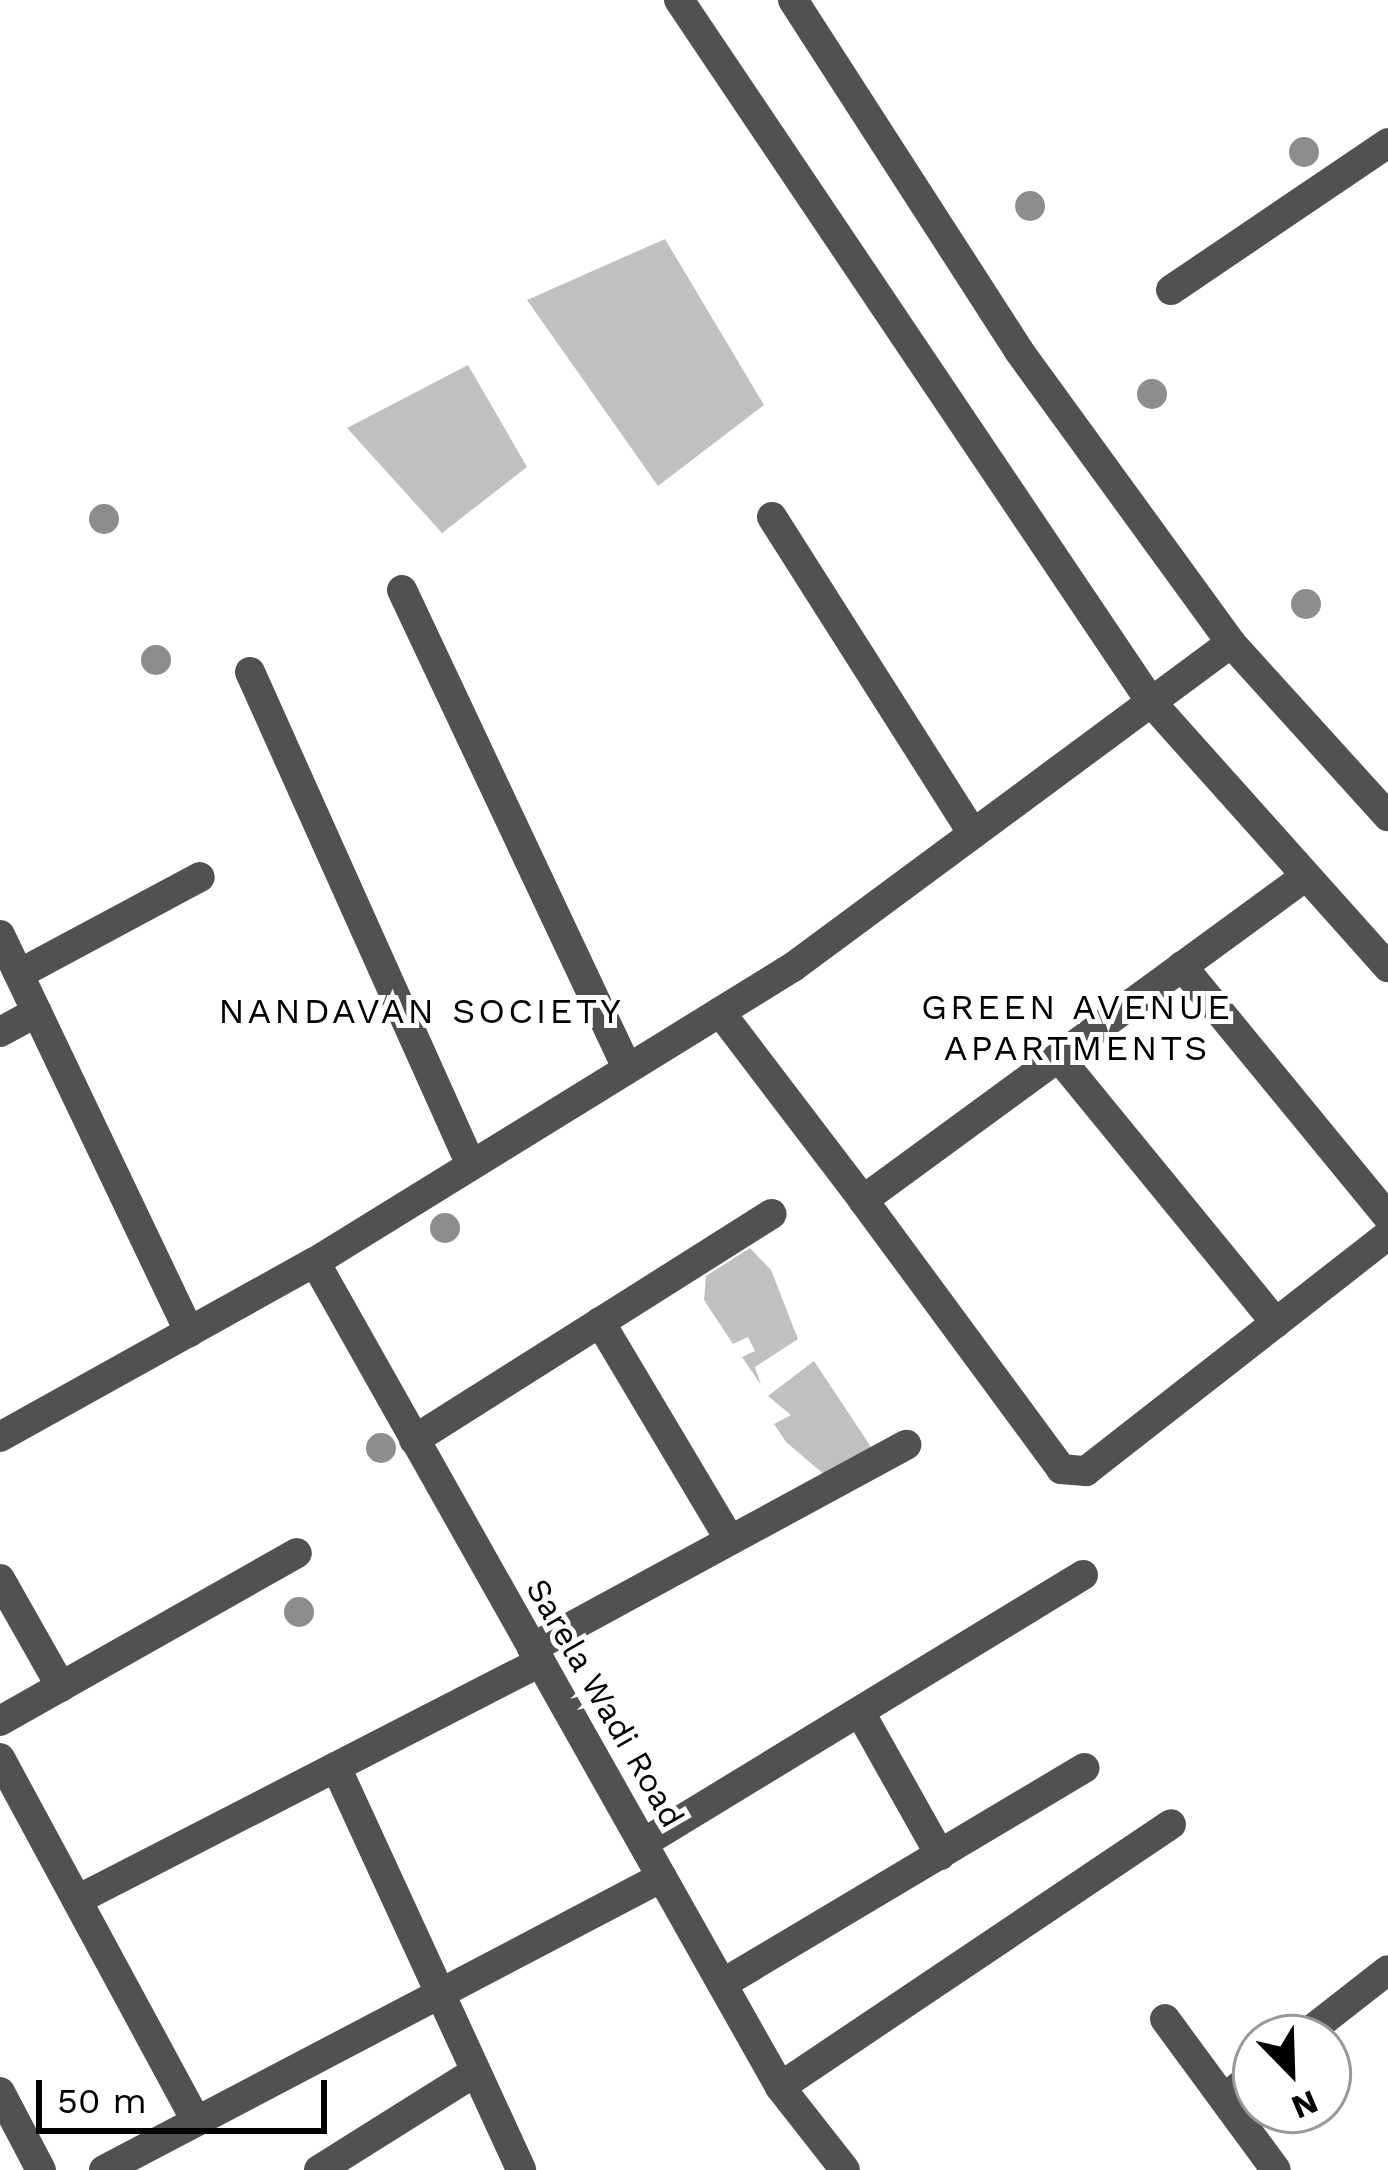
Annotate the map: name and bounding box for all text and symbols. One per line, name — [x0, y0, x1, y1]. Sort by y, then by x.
district label: GREEN AVENUE APARTMENTS — [920, 985, 1234, 1070]
district label: NANDAVAN SOCIETY — [218, 990, 624, 1034]
street label: Sarela Wadi Road — [517, 1571, 693, 1835]
north arrow — [1232, 2014, 1352, 2134]
scale bar — [42, 2056, 333, 2130]
text: 50 m — [57, 2080, 147, 2122]
text: N — [1286, 2082, 1324, 2128]

